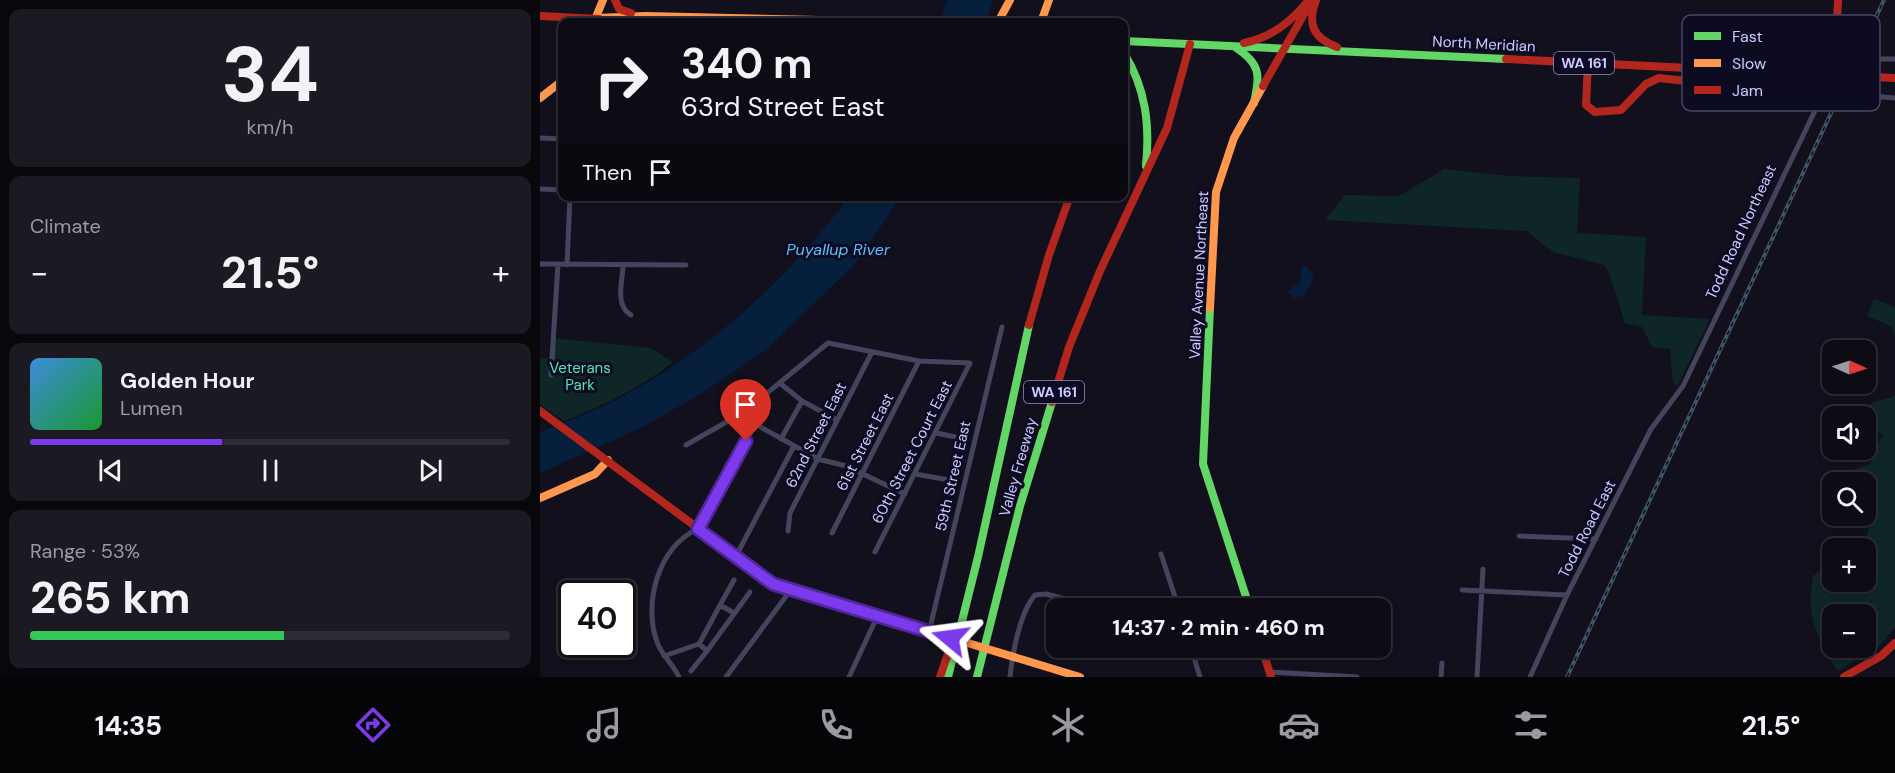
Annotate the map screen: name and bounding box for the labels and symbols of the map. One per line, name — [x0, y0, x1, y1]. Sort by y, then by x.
legend — [1682, 15, 1880, 111]
text: Fast — [1732, 26, 1763, 47]
street label: North Meridian — [1432, 31, 1536, 57]
road number: WA 161 — [1554, 52, 1614, 74]
text: Slow — [1732, 53, 1766, 74]
text: Jam — [1732, 80, 1763, 101]
street label: Todd Road Northeast — [1701, 161, 1781, 303]
street label: Valley Avenue Northeast — [1185, 190, 1213, 360]
water label: Puyallup River — [786, 239, 891, 260]
north arrow — [1822, 340, 1876, 394]
park label: Veterans Park — [549, 358, 611, 395]
street label: 60th Street Court East — [867, 377, 957, 527]
pin — [720, 379, 771, 441]
street label: 62nd Street East — [781, 379, 851, 491]
road number: WA 161 — [1024, 381, 1084, 403]
street label: 61st Street East — [832, 390, 898, 494]
street label: Valley Freeway — [994, 415, 1042, 519]
street label: 59th Street East — [931, 419, 975, 533]
street label: Todd Road East — [1554, 477, 1620, 581]
speed limit sign: 40 — [558, 580, 636, 658]
position arrow — [918, 606, 982, 670]

